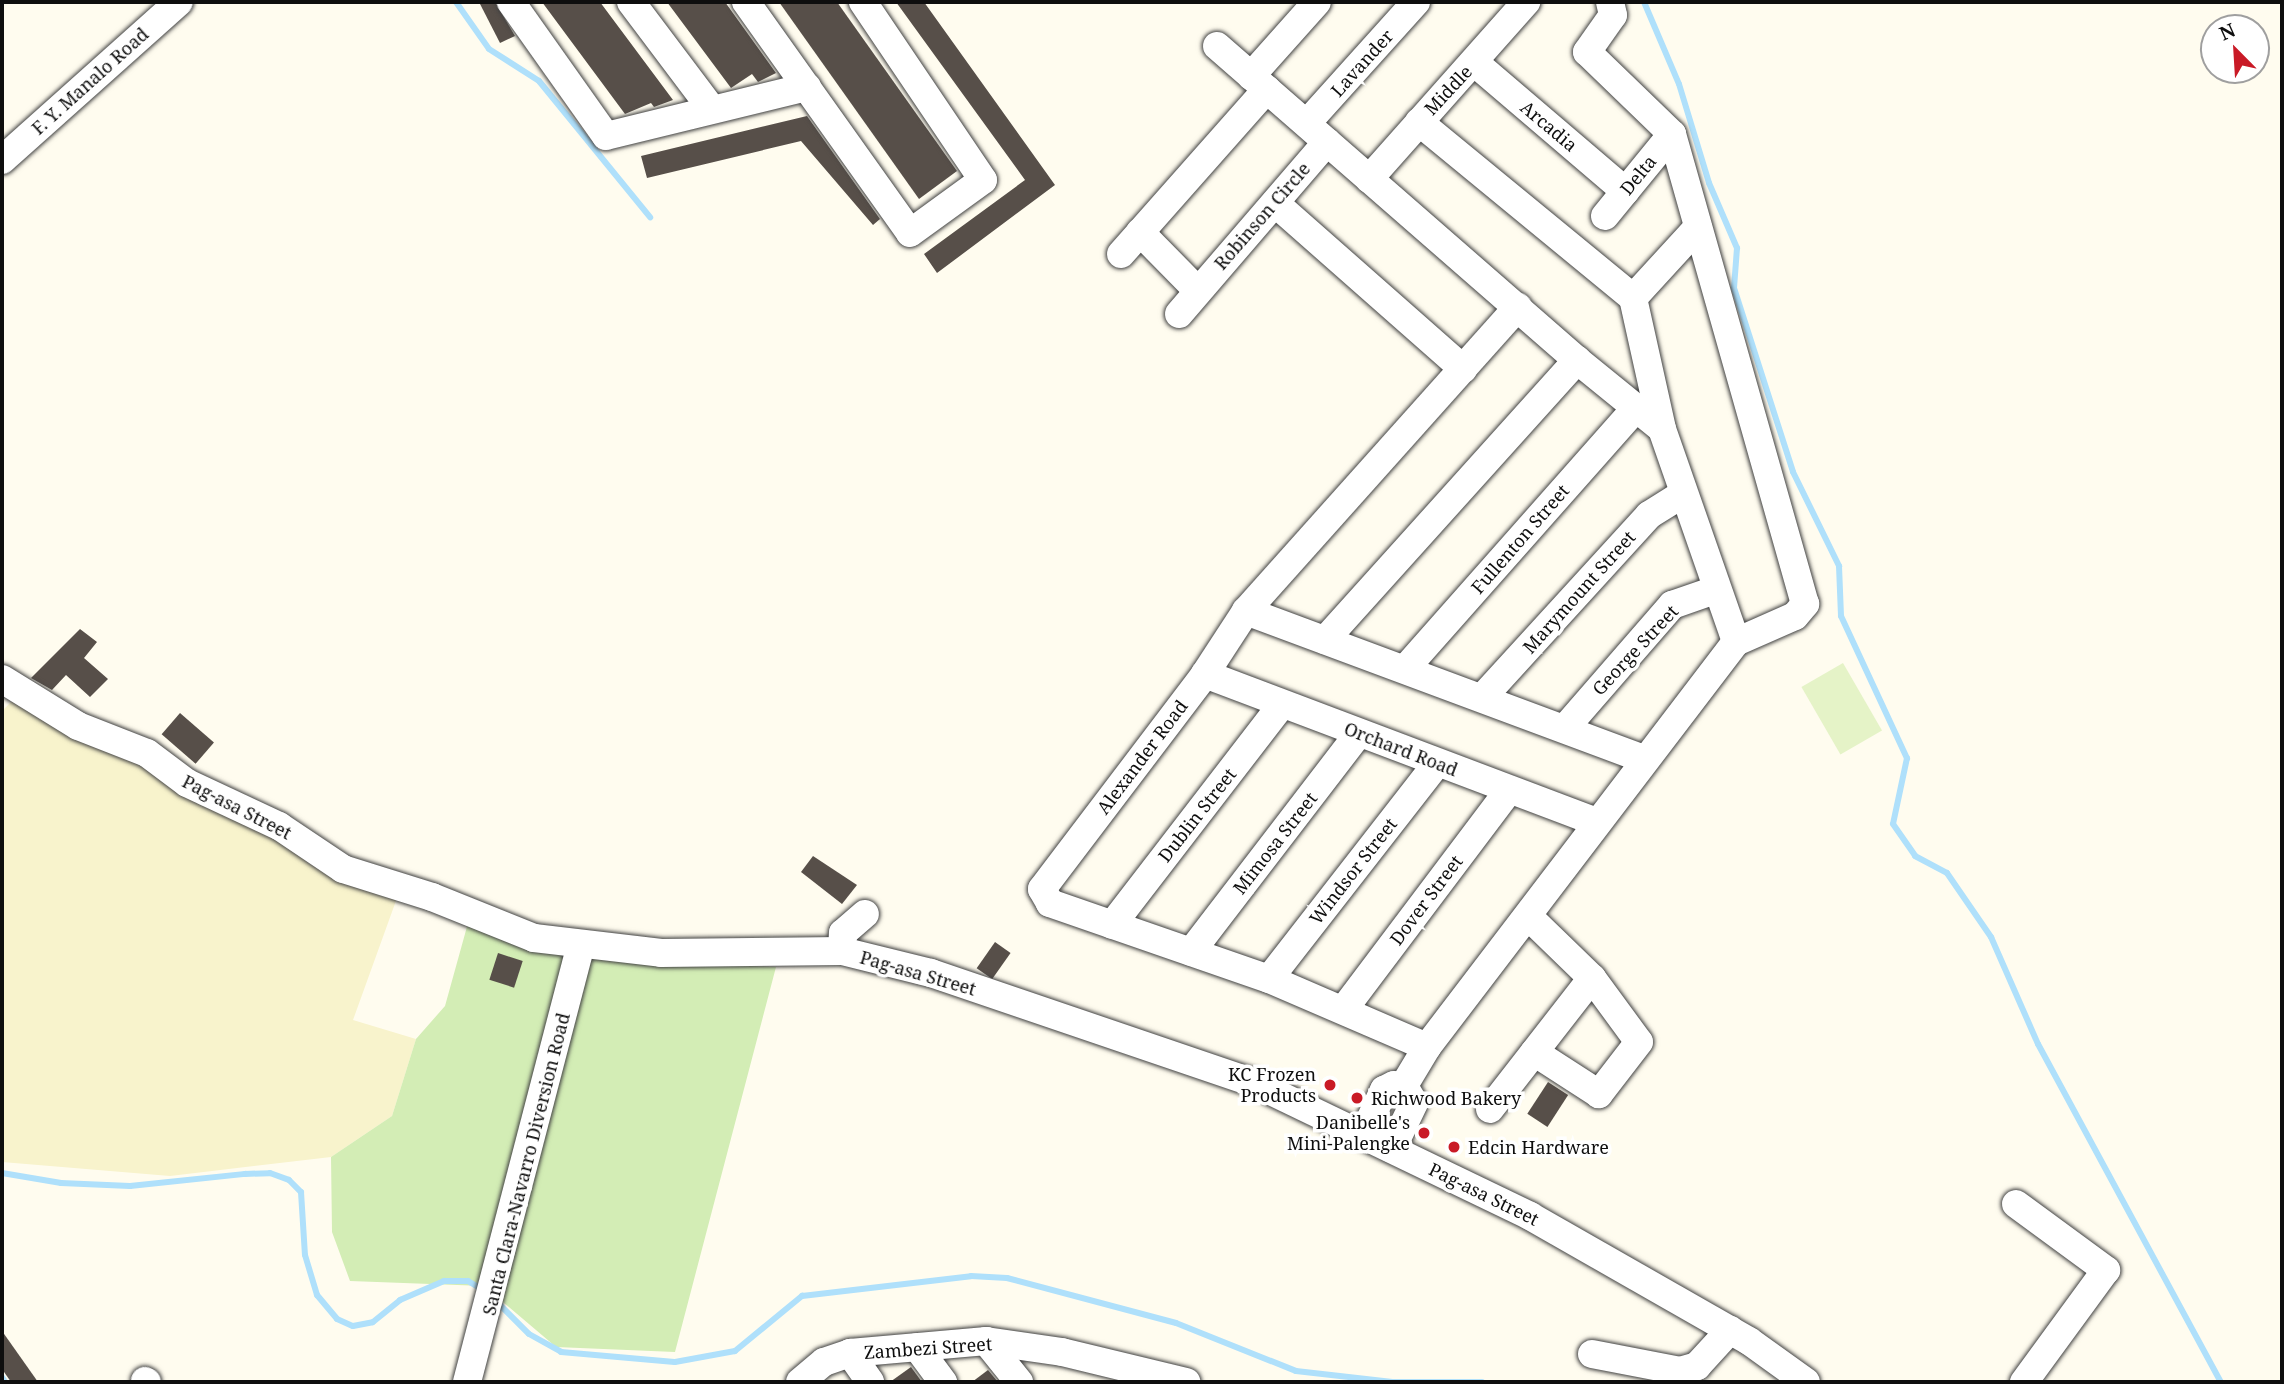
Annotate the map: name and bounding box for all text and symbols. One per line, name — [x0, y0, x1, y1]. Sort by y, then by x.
north arrow — [2200, 14, 2270, 84]
text: N — [2215, 17, 2239, 47]
street label: F. Y. Manalo Road — [27, 23, 153, 139]
street label: Lavander — [1326, 25, 1398, 101]
street label: Middle — [1420, 61, 1476, 119]
street label: Arcadia — [1516, 96, 1582, 156]
street label: Delta — [1616, 151, 1660, 199]
street label: Robinson Circle — [1210, 158, 1314, 274]
street label: Fullenton Street — [1467, 480, 1573, 598]
street label: Marymount Street — [1518, 526, 1640, 658]
street label: George Street — [1588, 600, 1682, 700]
street label: Alexander Road — [1092, 696, 1192, 818]
street label: Orchard Road — [1341, 717, 1461, 781]
street label: Dublin Street — [1154, 764, 1240, 866]
street label: Pag-asa Street — [179, 770, 295, 844]
street label: Mimosa Street — [1229, 788, 1321, 898]
street label: Windsor Street — [1305, 813, 1401, 929]
street label: Dover Street — [1385, 851, 1467, 949]
street label: Pag-asa Street — [858, 946, 978, 1000]
street label: Santa Clara-Navarro Diversion Road — [478, 1010, 574, 1318]
place label: KC Frozen Products — [1228, 1064, 1316, 1106]
marker: KC Frozen Products — [1322, 1077, 1338, 1093]
place label: Richwood Bakery — [1371, 1087, 1521, 1109]
marker: Richwood Bakery — [1349, 1090, 1365, 1106]
place label: Danibelle's Mini-Palengke — [1287, 1112, 1410, 1154]
marker: Danibelle's Mini-Palengke — [1416, 1125, 1432, 1141]
place label: Edcin Hardware — [1468, 1136, 1609, 1158]
marker: Edcin Hardware — [1446, 1139, 1462, 1155]
street label: Pag-asa Street — [1426, 1158, 1542, 1230]
street label: Zambezi Street — [863, 1333, 993, 1363]

